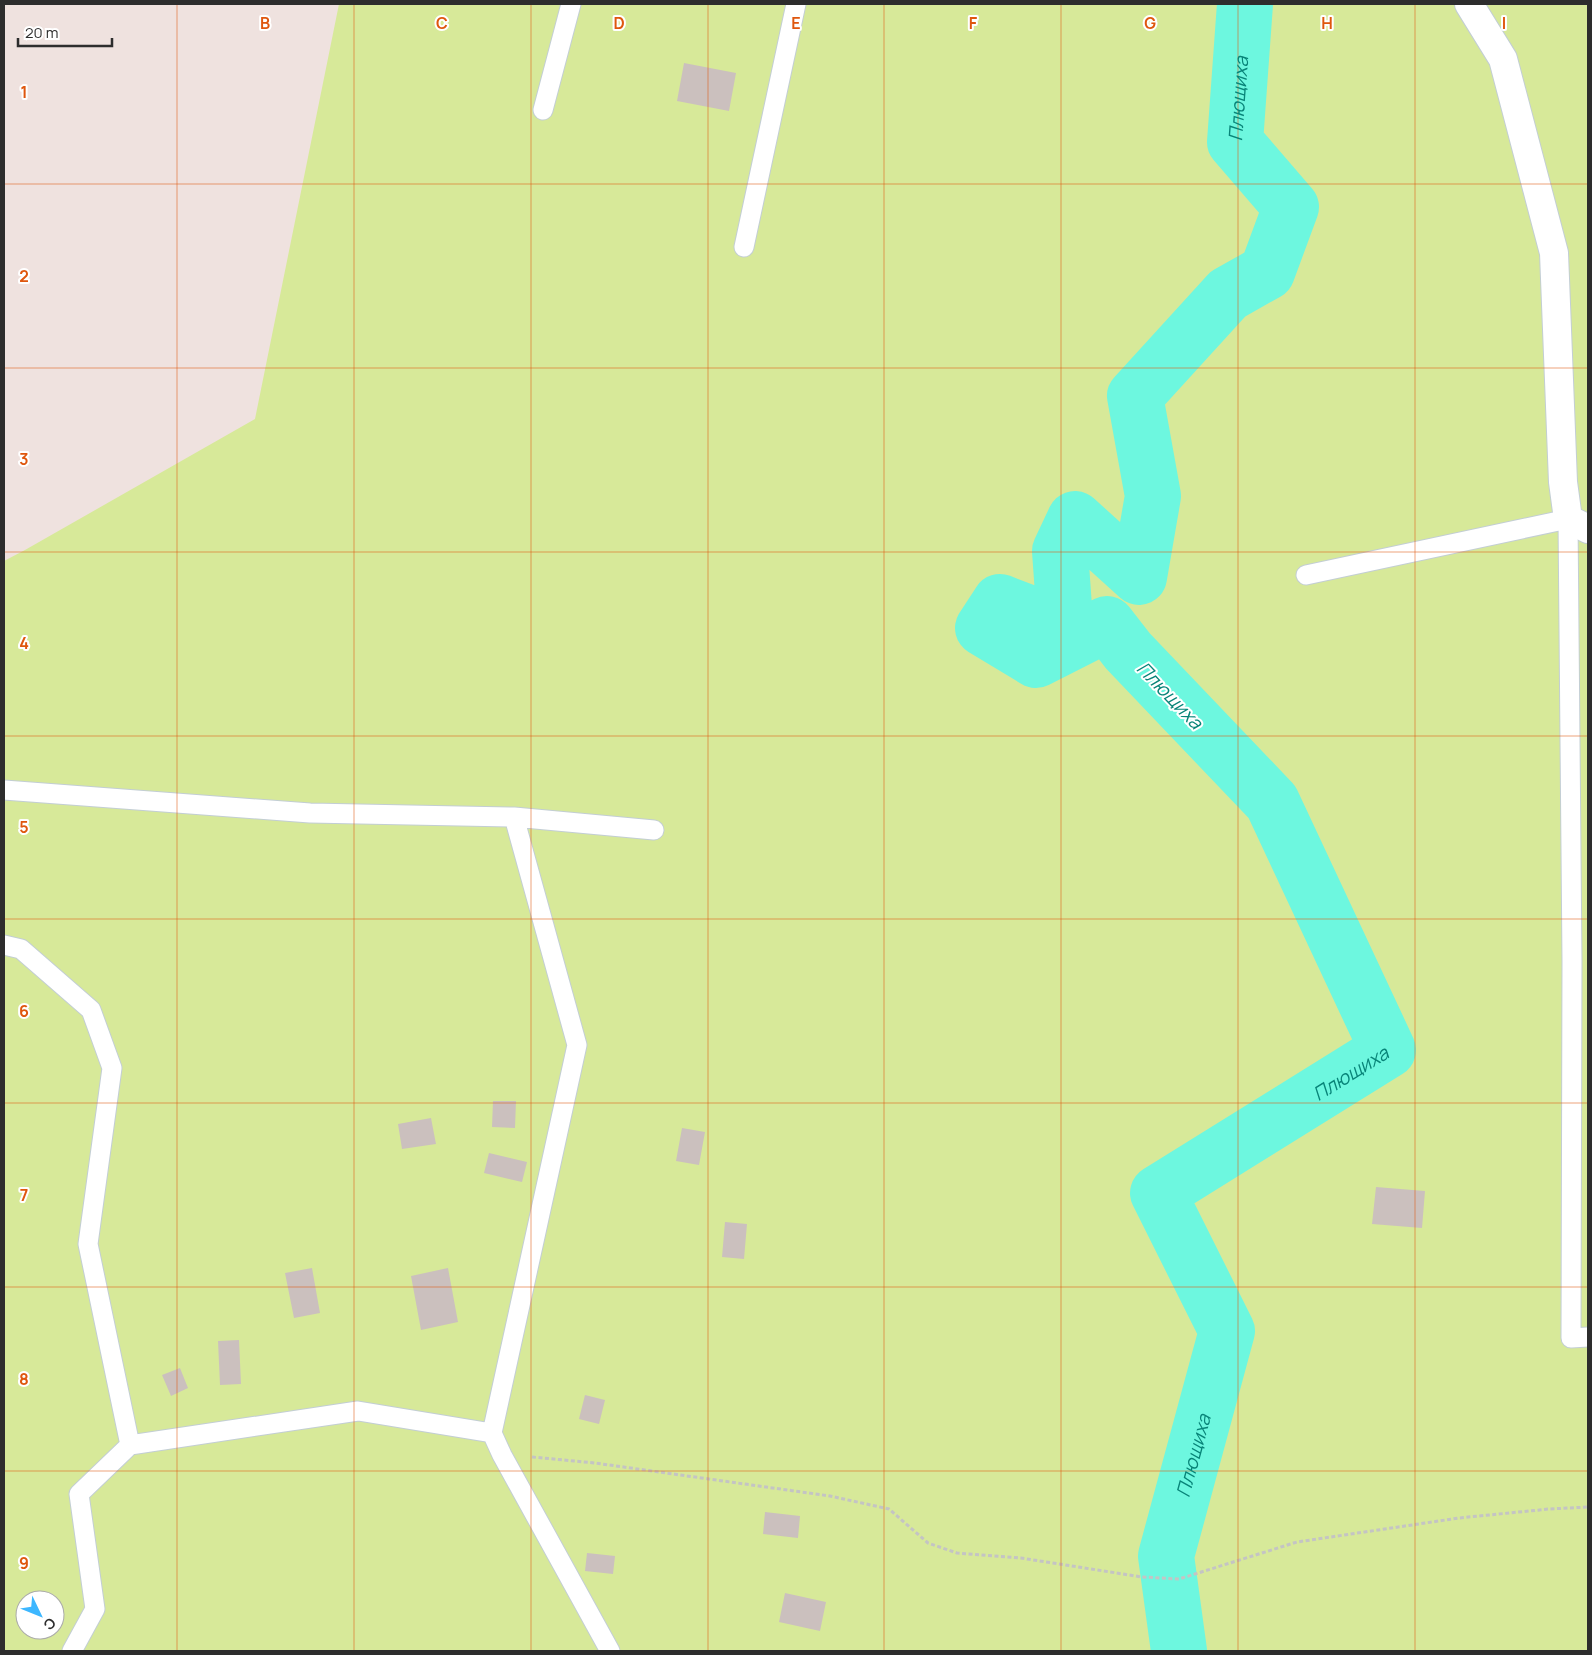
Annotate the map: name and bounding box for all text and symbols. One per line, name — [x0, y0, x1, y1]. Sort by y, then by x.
text: B — [260, 12, 270, 34]
text: C — [436, 12, 448, 34]
text: D — [613, 12, 625, 34]
text: E — [791, 12, 801, 34]
text: F — [969, 12, 978, 34]
text: G — [1144, 12, 1156, 34]
text: H — [1321, 12, 1333, 34]
text: I — [1502, 12, 1506, 34]
scale bar — [18, 15, 111, 47]
text: 20 m — [25, 22, 58, 43]
water label: Плющиха — [1222, 54, 1254, 142]
text: 1 — [20, 81, 28, 103]
text: 2 — [19, 265, 29, 287]
text: 3 — [19, 448, 29, 470]
text: 4 — [19, 632, 29, 654]
water label: Плющиха — [1131, 655, 1210, 736]
text: 5 — [19, 816, 29, 838]
text: 6 — [19, 1000, 29, 1022]
water label: Плющиха — [1308, 1039, 1395, 1107]
text: 7 — [20, 1184, 28, 1206]
text: 8 — [19, 1368, 29, 1390]
water label: Плющиха — [1170, 1410, 1217, 1500]
text: 9 — [19, 1552, 29, 1574]
north arrow — [15, 1590, 65, 1640]
text: С — [39, 1614, 60, 1634]

